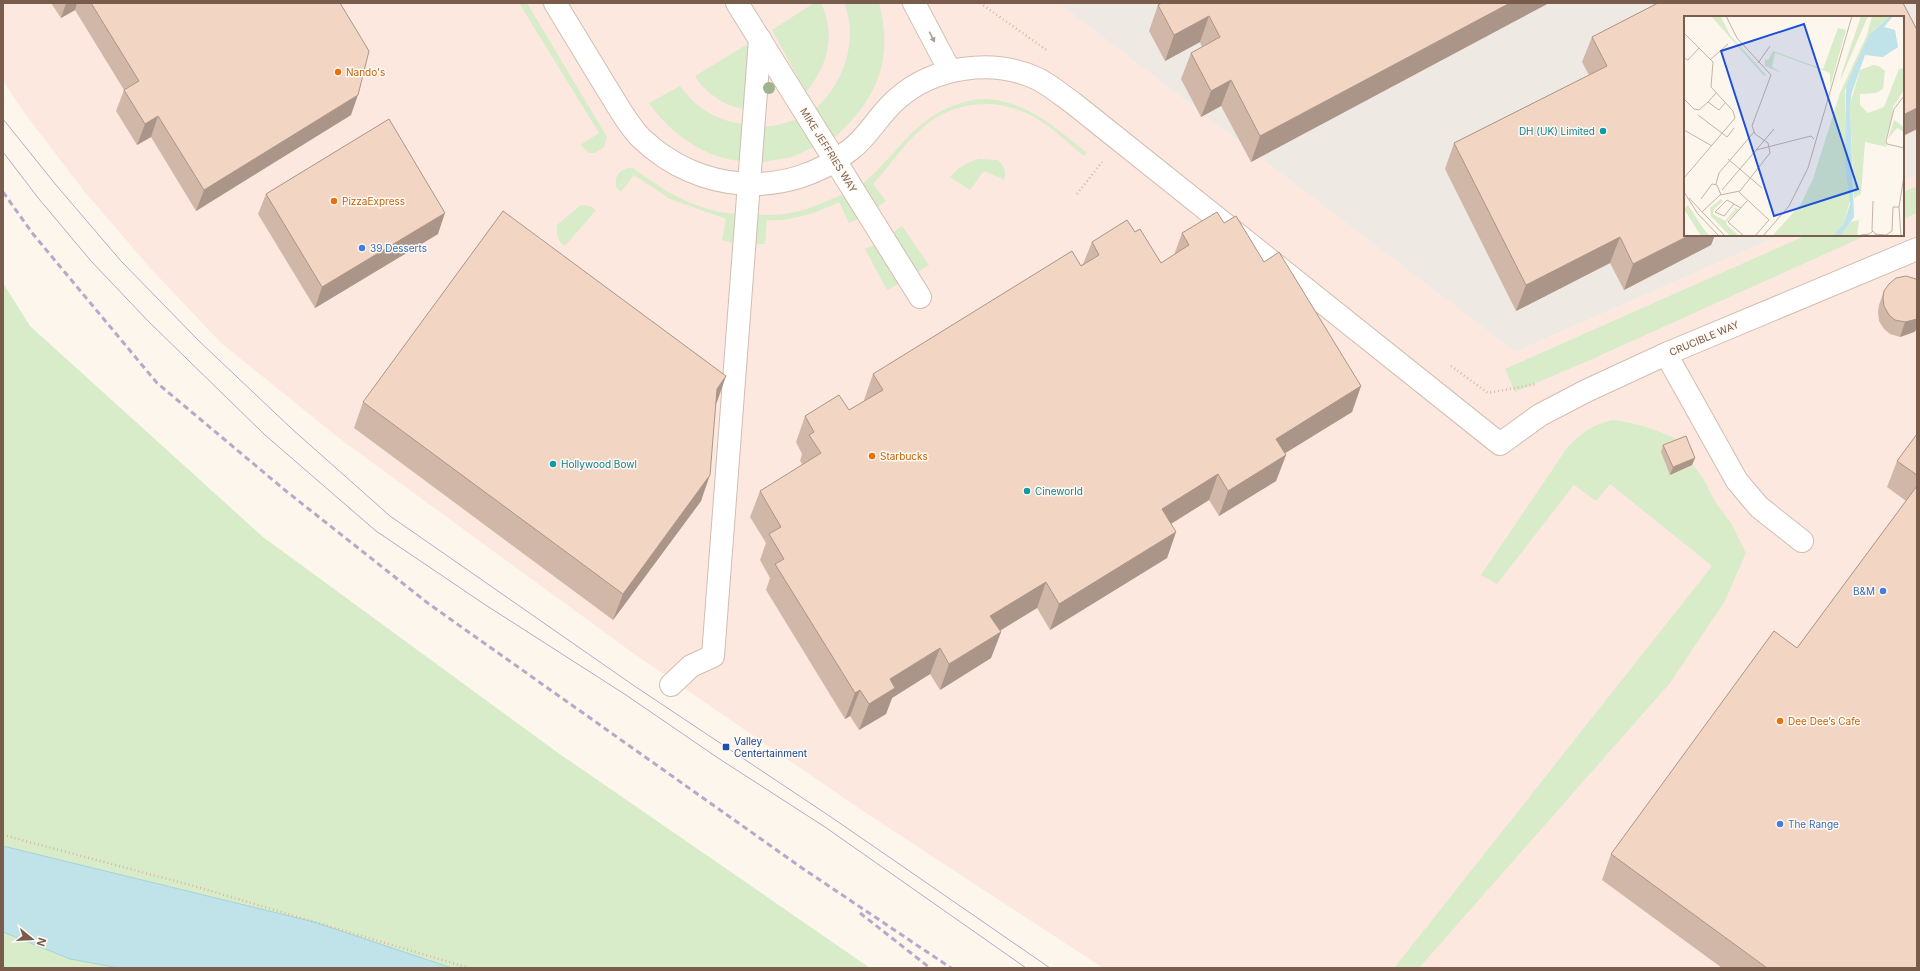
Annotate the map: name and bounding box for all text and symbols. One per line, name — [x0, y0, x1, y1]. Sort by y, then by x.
inset map — [1684, 16, 1904, 236]
one-way arrow — [929, 31, 936, 43]
place label: Nando's — [346, 66, 385, 78]
marker: Nando's — [333, 67, 343, 77]
street label: MIKE JEFFRIES WAY — [798, 106, 860, 195]
place label: DH (UK) Limited — [1519, 125, 1595, 137]
marker: DH (UK) Limited — [1598, 126, 1608, 136]
place label: PizzaExpress — [342, 195, 405, 207]
marker: PizzaExpress — [329, 196, 339, 206]
place label: 39 Desserts — [370, 242, 427, 254]
marker: 39 Desserts — [357, 243, 367, 253]
street label: CRUCIBLE WAY — [1667, 318, 1741, 358]
place label: Starbucks — [880, 450, 928, 462]
marker: Starbucks — [867, 451, 877, 461]
place label: Hollywood Bowl — [561, 458, 637, 470]
marker: Hollywood Bowl — [548, 459, 558, 469]
place label: Cineworld — [1035, 485, 1083, 497]
marker: Cineworld — [1022, 486, 1032, 496]
place label: B&M — [1853, 585, 1875, 597]
marker: B&M — [1878, 586, 1888, 596]
place label: Dee Dee’s Cafe — [1788, 715, 1861, 727]
marker: Dee Dee’s Cafe — [1775, 716, 1785, 726]
place label: Valley Centertainment — [734, 735, 808, 759]
marker: Valley Centertainment — [721, 742, 731, 752]
place label: The Range — [1788, 818, 1839, 830]
marker: The Range — [1775, 819, 1785, 829]
north arrow — [12, 919, 52, 959]
text: N — [34, 936, 49, 948]

